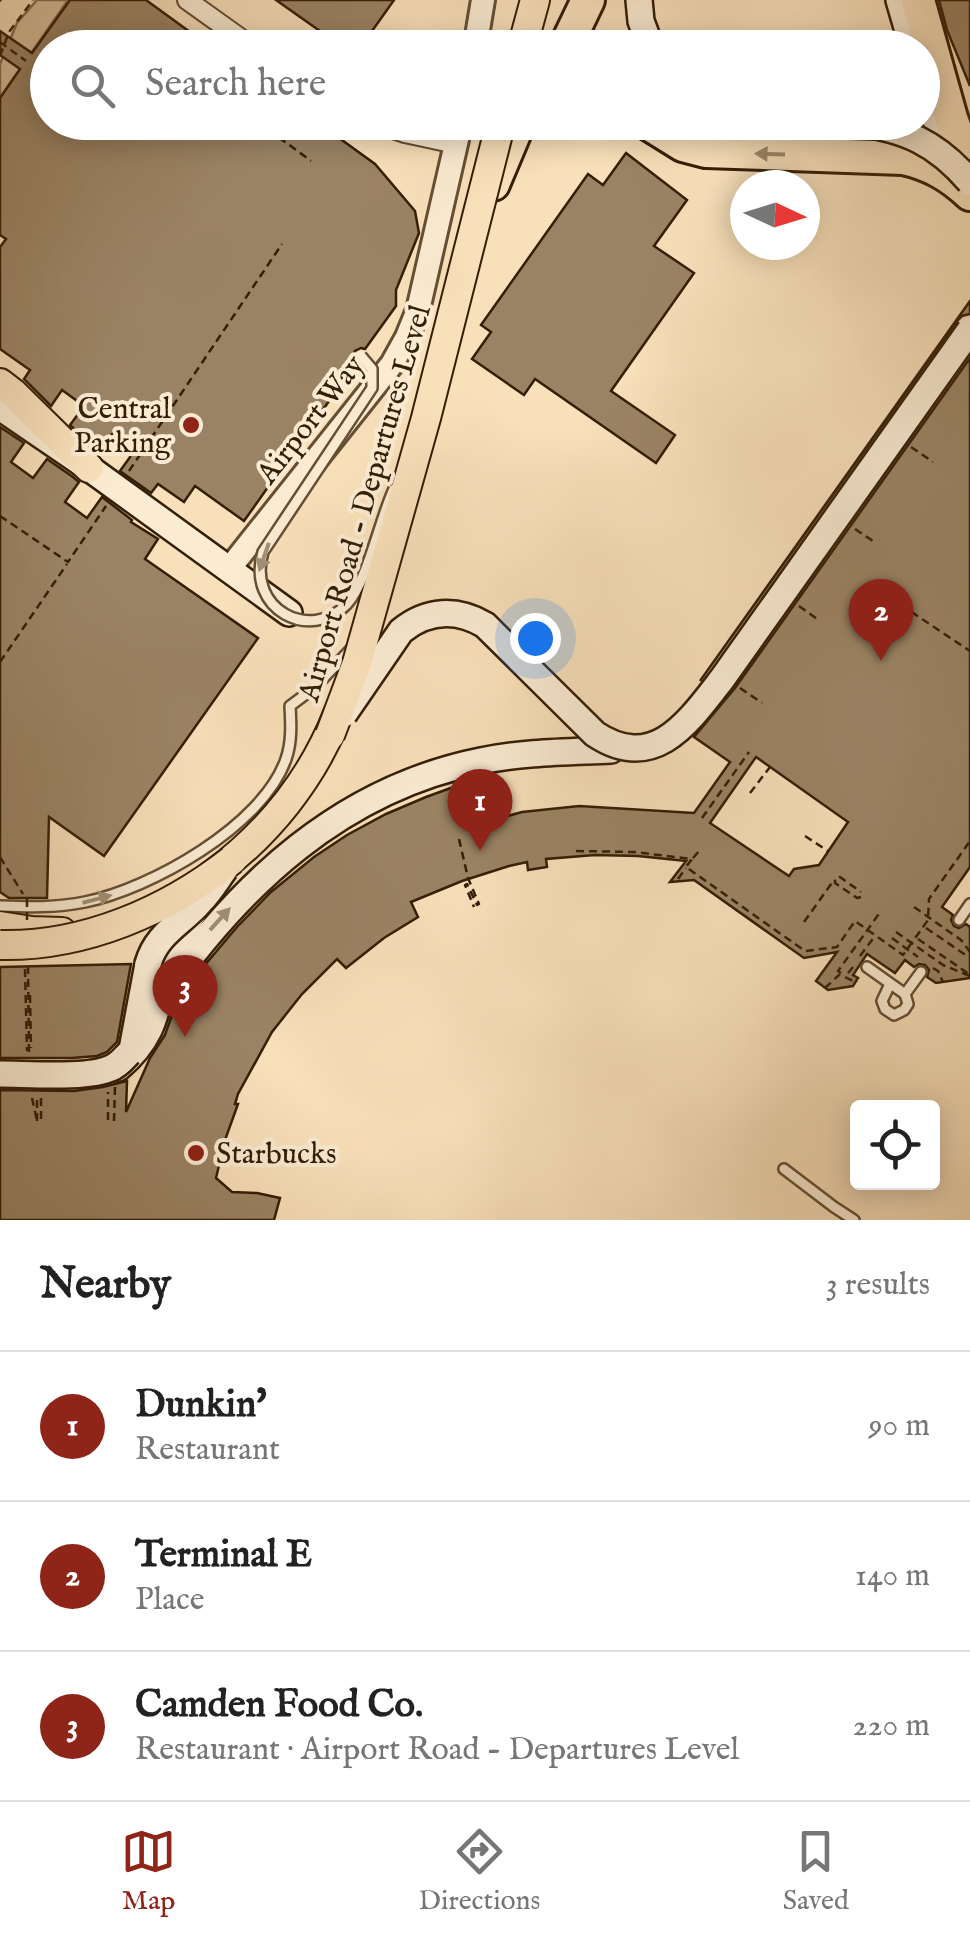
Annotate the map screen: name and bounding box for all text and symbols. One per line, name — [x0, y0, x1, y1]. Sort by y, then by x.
search box — [30, 30, 940, 140]
icon: search — [65, 58, 120, 113]
text: Search here — [145, 61, 326, 109]
one-way arrow — [754, 146, 786, 162]
north arrow — [730, 170, 820, 260]
street label: Airport Road - Departures Level — [291, 300, 441, 707]
street label: Airport Way — [249, 348, 374, 493]
place label: Central Parking — [74, 391, 172, 463]
marker: Central Parking — [180, 414, 202, 436]
one-way arrow — [256, 542, 271, 572]
pin: 2 — [848, 578, 914, 661]
your location — [510, 613, 561, 664]
pin: 1 — [448, 768, 512, 851]
one-way arrow — [81, 890, 112, 906]
one-way arrow — [208, 907, 231, 931]
pin: 3 — [152, 954, 218, 1037]
map controls — [850, 1100, 940, 1190]
button: locate — [850, 1100, 940, 1190]
place label: Starbucks — [216, 1136, 337, 1174]
marker: Starbucks — [185, 1142, 207, 1164]
text: Nearby — [40, 1259, 171, 1312]
text: 3 results — [826, 1265, 930, 1306]
text: Dunkin' — [135, 1382, 267, 1430]
text: 1 — [67, 1406, 78, 1447]
text: 90 m — [869, 1406, 930, 1447]
text: Restaurant — [135, 1430, 280, 1471]
text: Terminal E — [135, 1532, 312, 1580]
text: 2 — [65, 1556, 80, 1597]
text: 140 m — [855, 1556, 930, 1597]
text: Place — [135, 1580, 205, 1621]
text: Camden Food Co. — [135, 1682, 423, 1730]
text: 3 — [67, 1706, 78, 1747]
text: 220 m — [853, 1706, 930, 1747]
text: Restaurant · Airport Road - Departures Level — [135, 1730, 739, 1771]
tab: Map — [121, 1824, 176, 1919]
tab: Directions — [418, 1824, 540, 1919]
tab: Saved — [783, 1824, 849, 1919]

